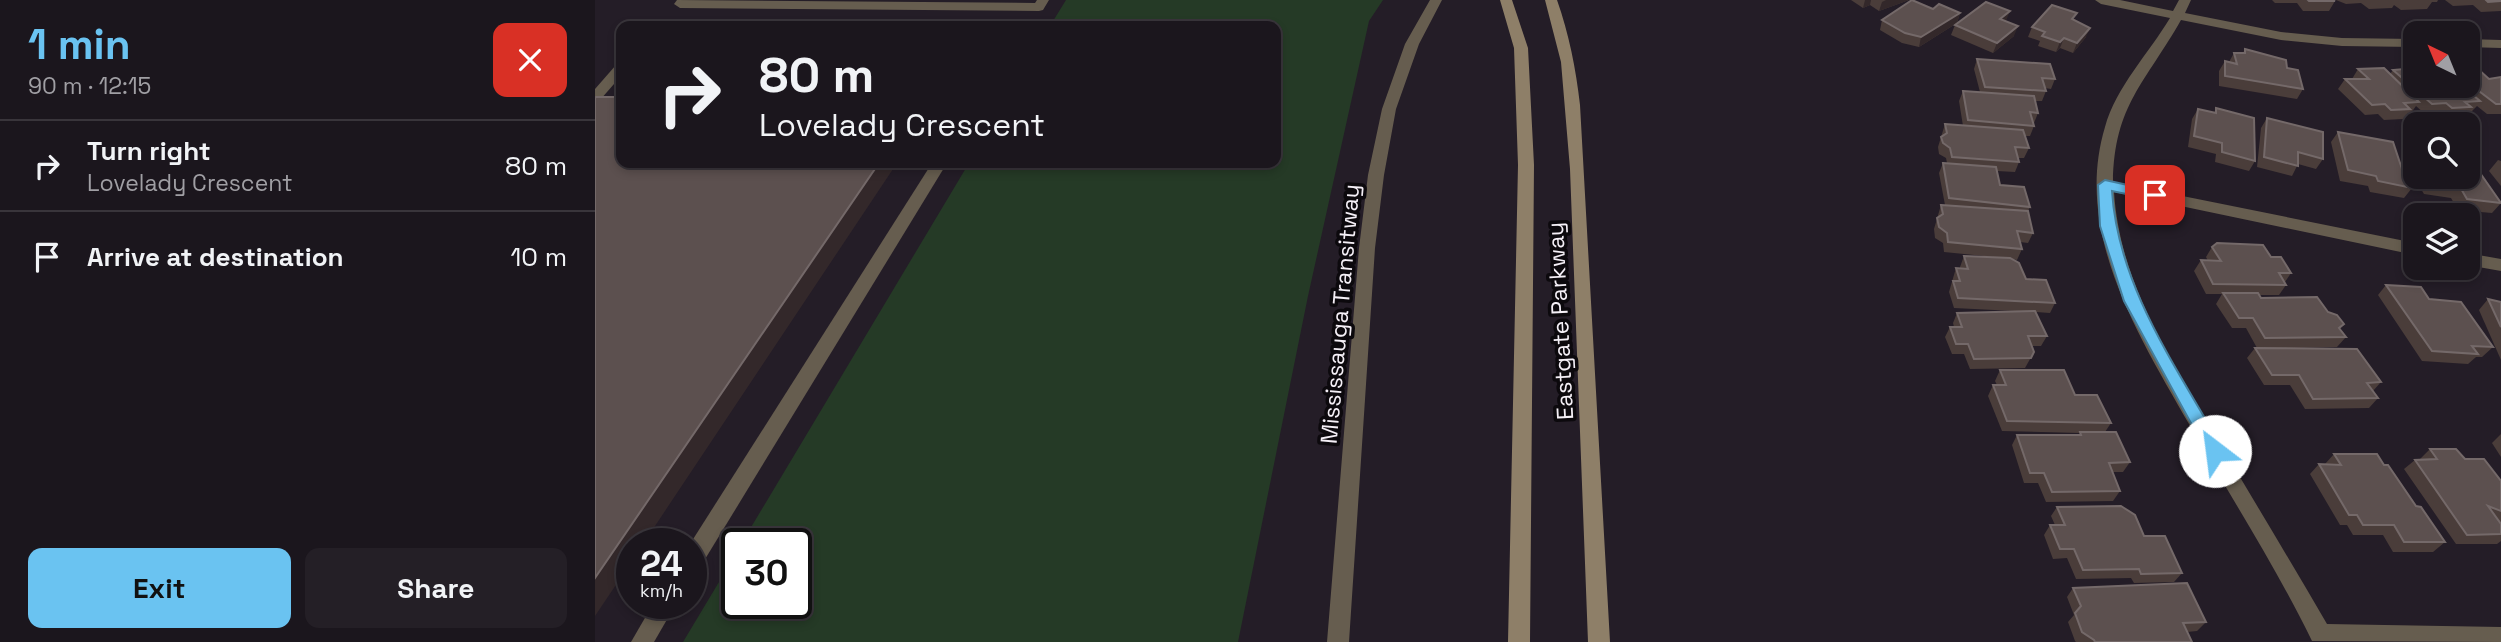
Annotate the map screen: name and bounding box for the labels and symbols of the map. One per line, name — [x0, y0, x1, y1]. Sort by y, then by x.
north arrow — [2403, 21, 2480, 98]
pin — [2125, 165, 2185, 225]
street label: Mississauga Transitway — [1314, 183, 1366, 445]
street label: Eastgate Parkway — [1540, 221, 1580, 421]
position arrow — [2178, 414, 2252, 488]
speed limit sign: 30 — [721, 528, 812, 619]

